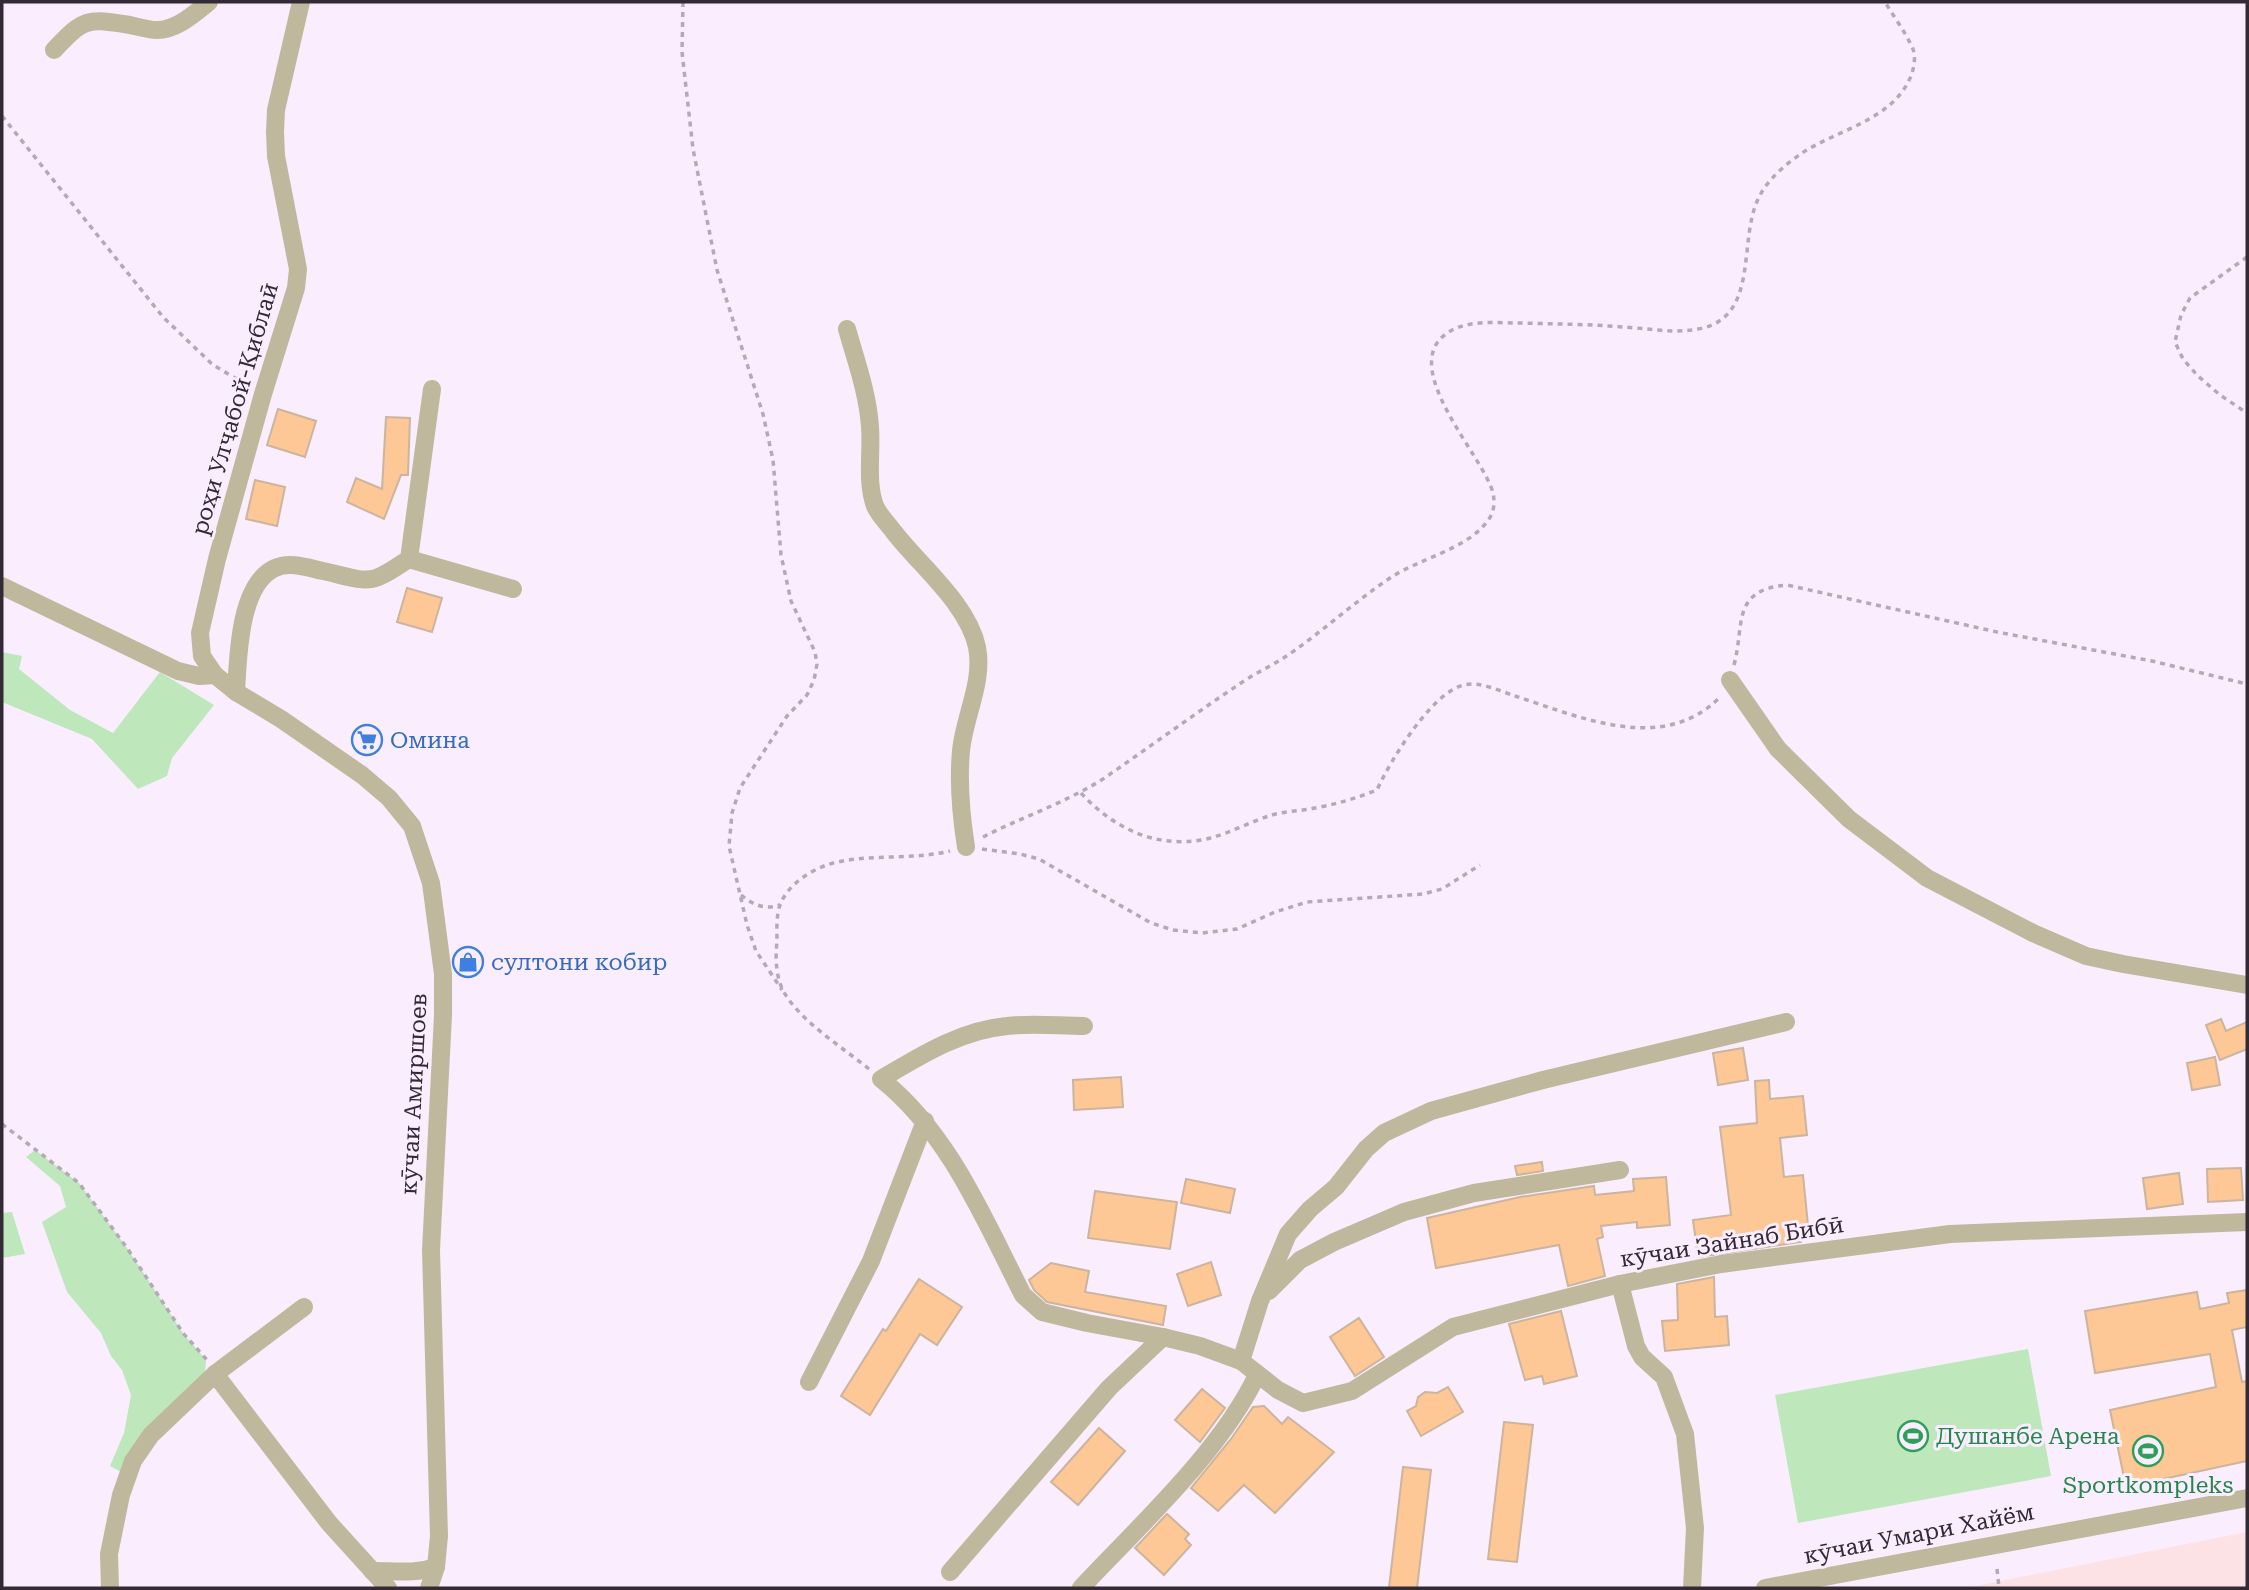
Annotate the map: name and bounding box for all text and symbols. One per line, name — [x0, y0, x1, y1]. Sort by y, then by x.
street label: роҳи Улҷабой-Қиблаӣ — [186, 280, 284, 538]
supermarket icon: Омина — [350, 723, 384, 757]
place label: Омина — [390, 727, 470, 754]
shop icon: султони кобир — [451, 945, 485, 979]
place label: султони кобир — [491, 949, 667, 976]
street label: кӯчаи Амиршоев — [395, 992, 433, 1196]
street label: кӯчаи Зайнаб Бибӣ — [1618, 1211, 1846, 1273]
sports icon: Душанбе Арена — [1896, 1419, 1930, 1453]
place label: Душанбе Арена — [1936, 1423, 2120, 1450]
sports icon: Sportkompleks — [2131, 1434, 2165, 1468]
place label: Sportkompleks — [2063, 1472, 2233, 1499]
street label: кӯчаи Умари Хайём — [1802, 1498, 2036, 1570]

